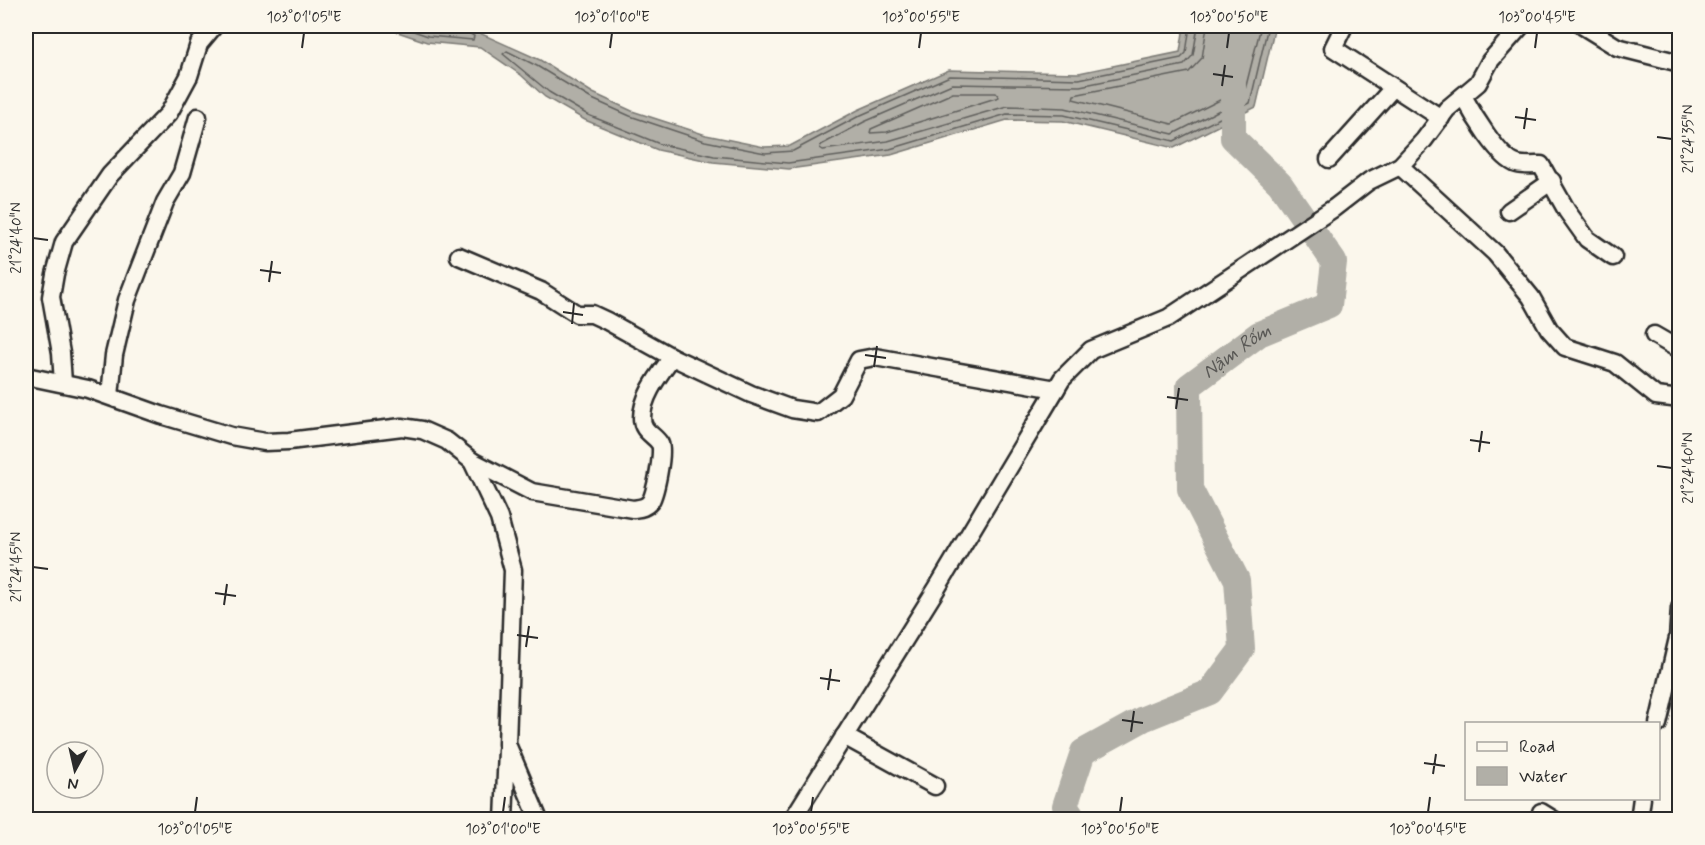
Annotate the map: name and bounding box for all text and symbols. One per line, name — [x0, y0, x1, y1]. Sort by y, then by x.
text: 103°01'05"E — [266, 8, 342, 28]
text: 103°01'00"E — [574, 8, 650, 28]
text: 103°00'55"E — [882, 8, 960, 28]
text: 103°00'50"E — [1190, 8, 1268, 28]
text: 103°00'45"E — [1498, 8, 1576, 28]
text: 21°24'35"N — [1679, 105, 1699, 173]
text: 21°24'40"N — [7, 202, 27, 274]
water label: Nậm Rốm — [1197, 317, 1276, 385]
text: 21°24'40"N — [1679, 432, 1699, 504]
text: 21°24'45"N — [7, 532, 27, 602]
legend — [1465, 722, 1660, 800]
text: Road — [1519, 735, 1555, 759]
north arrow — [45, 740, 105, 800]
text: Water — [1519, 765, 1568, 789]
text: N — [66, 772, 80, 795]
text: 103°01'05"E — [157, 820, 233, 840]
text: 103°01'00"E — [465, 820, 541, 840]
text: 103°00'55"E — [772, 820, 850, 840]
text: 103°00'50"E — [1081, 820, 1159, 840]
text: 103°00'45"E — [1389, 820, 1467, 840]

